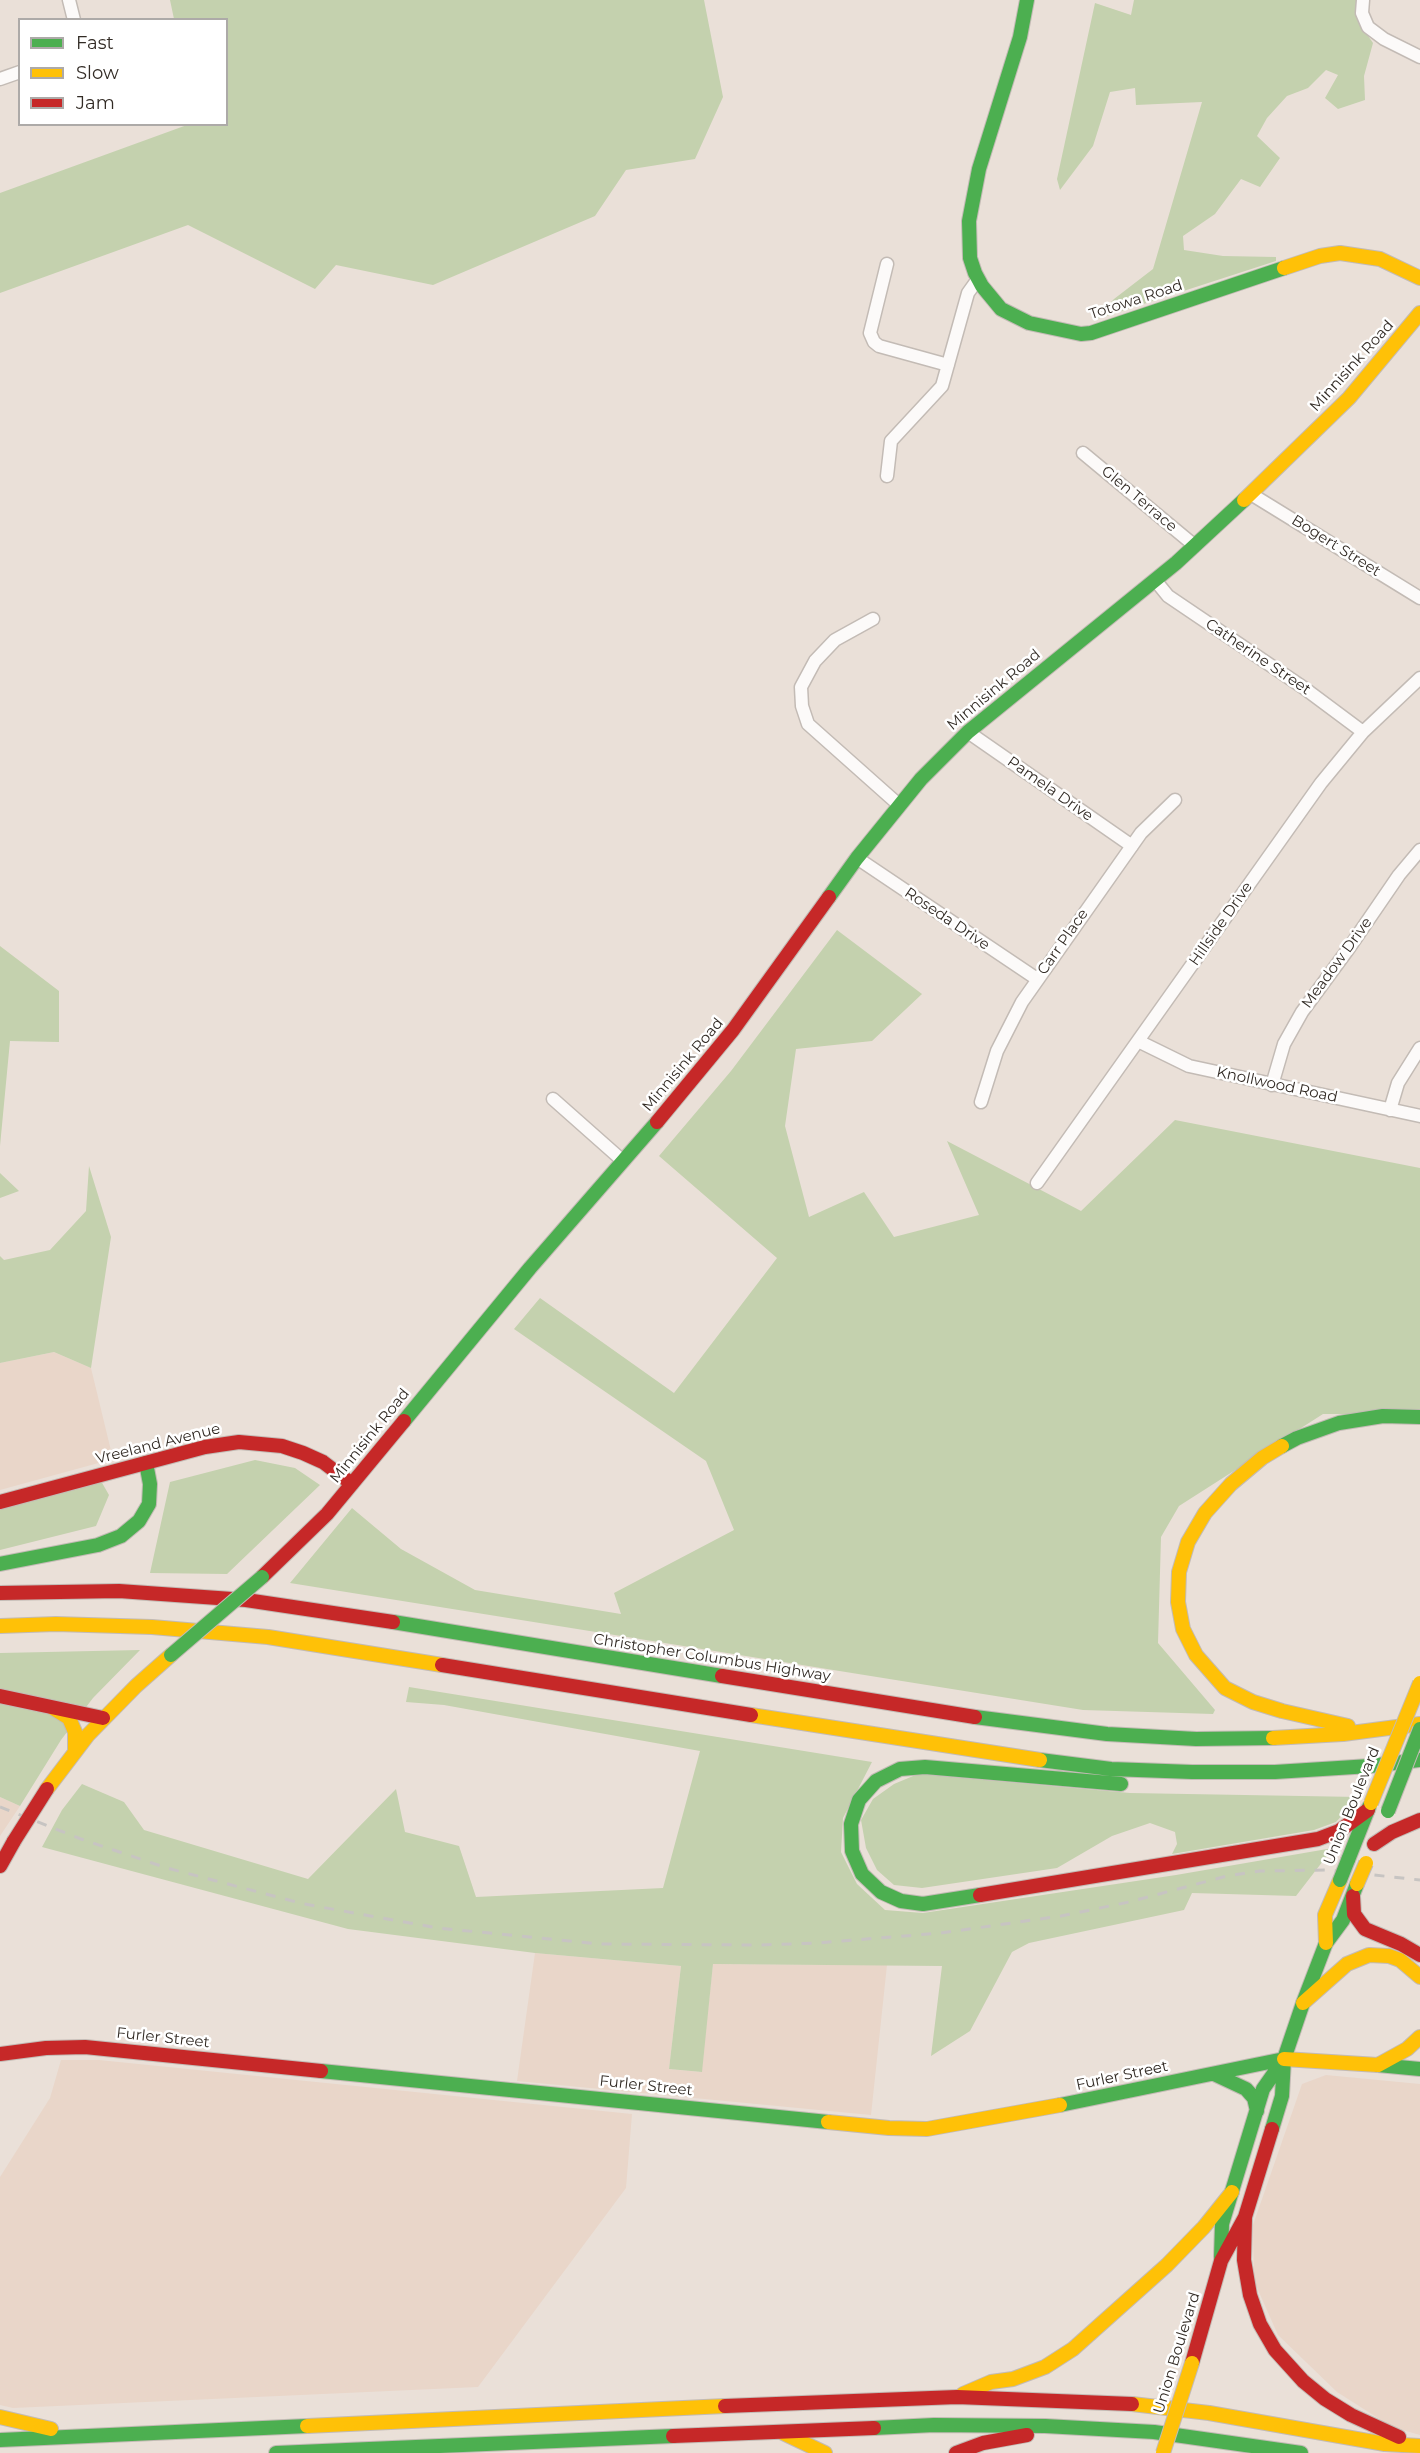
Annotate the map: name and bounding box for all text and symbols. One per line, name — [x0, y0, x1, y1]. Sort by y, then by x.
legend — [18, 18, 228, 126]
text: Fast — [76, 32, 114, 54]
text: Slow — [76, 62, 119, 84]
text: Jam — [76, 92, 115, 114]
street label: Totowa Road — [1087, 276, 1185, 324]
street label: Minnisink Road — [1306, 317, 1398, 415]
street label: Glen Terrace — [1098, 462, 1180, 536]
street label: Bogert Street — [1288, 511, 1384, 581]
street label: Catherine Street — [1202, 615, 1314, 699]
street label: Minnisink Road — [944, 646, 1044, 734]
street label: Pamela Drive — [1004, 753, 1096, 825]
street label: Hillside Drive — [1185, 879, 1257, 969]
street label: Roseda Drive — [901, 884, 993, 954]
street label: Carr Place — [1034, 906, 1092, 978]
street label: Meadow Drive — [1298, 914, 1376, 1012]
street label: Minnisink Road — [639, 1015, 727, 1115]
street label: Knollwood Road — [1215, 1063, 1339, 1107]
street label: Minnisink Road — [326, 1385, 414, 1487]
street label: Vreeland Avenue — [94, 1420, 222, 1468]
street label: Christopher Columbus Highway — [592, 1630, 832, 1686]
street label: Union Boulevard — [1320, 1744, 1384, 1868]
street label: Furler Street — [116, 2024, 210, 2052]
street label: Furler Street — [1074, 2057, 1170, 2095]
street label: Furler Street — [599, 2072, 693, 2100]
street label: Union Boulevard — [1150, 2290, 1204, 2416]

